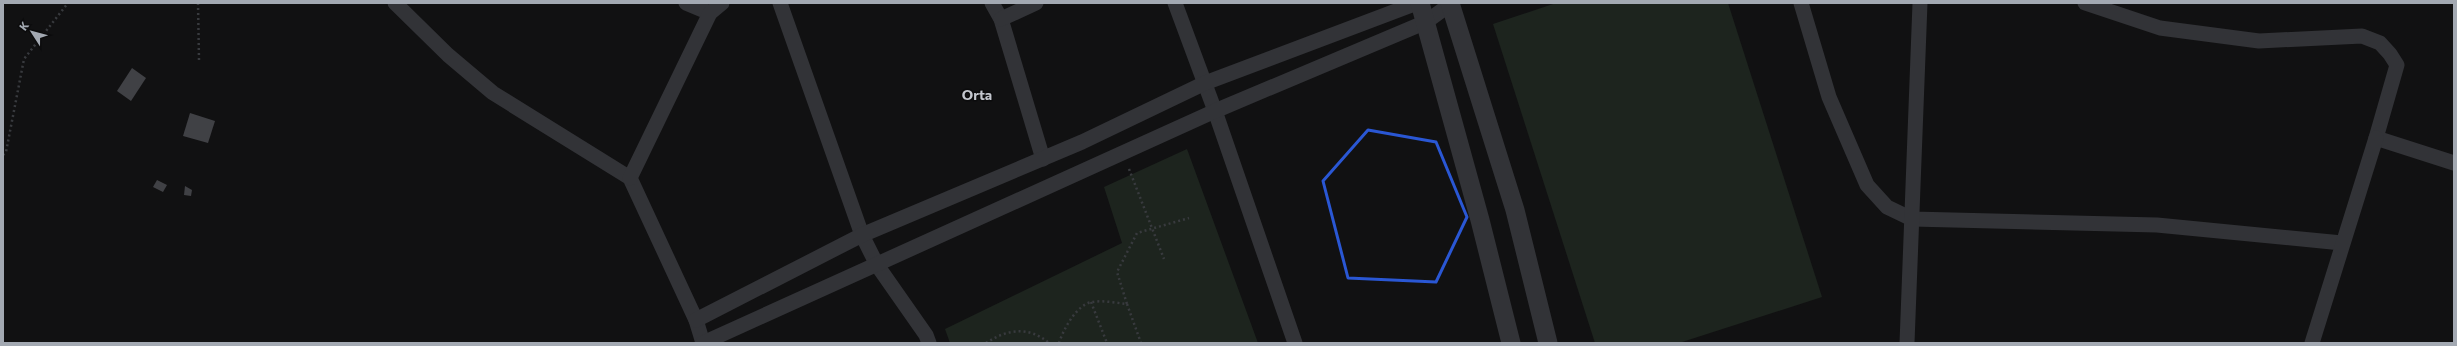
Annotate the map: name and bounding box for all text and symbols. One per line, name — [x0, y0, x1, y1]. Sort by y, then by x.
north arrow — [12, 12, 52, 52]
text: K — [16, 19, 31, 33]
district label: Orta — [962, 86, 992, 103]

